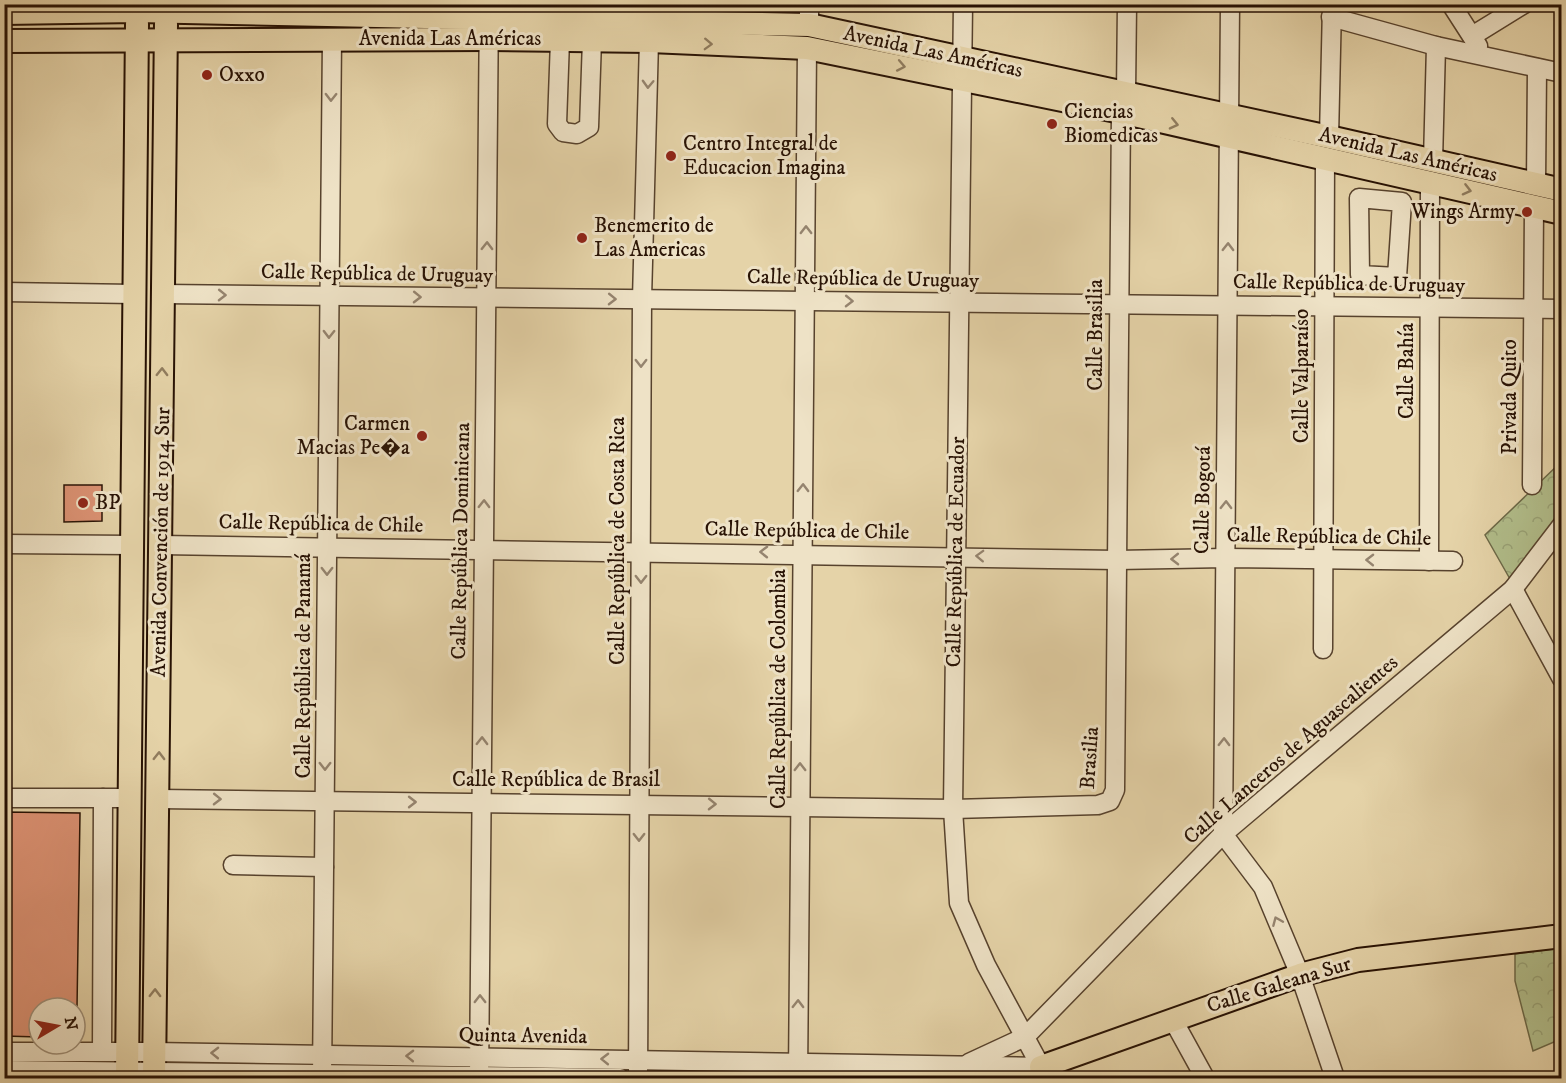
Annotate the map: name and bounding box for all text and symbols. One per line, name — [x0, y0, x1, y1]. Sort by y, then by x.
street label: Avenida Las Américas — [841, 20, 1025, 84]
street label: Avenida Las Américas — [359, 26, 541, 52]
one-way arrow — [704, 37, 713, 50]
one-way arrow — [896, 59, 906, 72]
place label: Oxxo — [219, 62, 265, 88]
marker: Oxxo — [200, 68, 214, 82]
one-way arrow — [642, 79, 655, 88]
one-way arrow — [325, 92, 337, 101]
place label: Ciencias Biomedicas — [1064, 99, 1158, 149]
marker: Ciencias Biomedicas — [1045, 117, 1059, 131]
one-way arrow — [1169, 117, 1179, 130]
street label: Avenida Las Américas — [1316, 122, 1500, 188]
place label: Centro Integral de Educacion Imagina — [683, 131, 846, 181]
marker: Centro Integral de Educacion Imagina — [664, 149, 678, 163]
one-way arrow — [1462, 183, 1472, 196]
place label: Wings Army — [1410, 199, 1516, 225]
marker: Wings Army — [1520, 205, 1534, 219]
place label: Benemerito de Las Americas — [594, 213, 714, 263]
one-way arrow — [799, 226, 812, 235]
marker: Benemerito de Las Americas — [575, 231, 589, 245]
one-way arrow — [481, 242, 493, 251]
one-way arrow — [1222, 243, 1234, 252]
street label: Calle República de Uruguay — [261, 259, 494, 289]
street label: Calle República de Uruguay — [747, 264, 980, 294]
street label: Calle República de Uruguay — [1233, 269, 1466, 299]
street label: Calle Brasilia — [1083, 279, 1109, 391]
one-way arrow — [217, 288, 226, 301]
one-way arrow — [412, 290, 421, 303]
one-way arrow — [607, 293, 616, 305]
one-way arrow — [844, 295, 853, 307]
street label: Calle Valparaíso — [1289, 309, 1315, 443]
street label: Calle Bahía — [1394, 323, 1420, 419]
one-way arrow — [323, 329, 335, 338]
street label: Privada Quito — [1497, 339, 1523, 455]
one-way arrow — [635, 358, 647, 367]
one-way arrow — [156, 368, 169, 377]
street label: Avenida Convención de 1914 Sur — [146, 407, 176, 677]
place label: Carmen Macias Pe�a — [296, 411, 410, 461]
street label: Calle República de Costa Rica — [605, 417, 631, 665]
street label: Calle República Dominicana — [446, 422, 476, 660]
marker: Carmen Macias Pe�a — [415, 429, 429, 443]
street label: Calle República de Ecuador — [941, 436, 971, 668]
street label: Calle Bogotá — [1189, 446, 1217, 554]
one-way arrow — [797, 484, 809, 493]
place label: BP — [95, 490, 120, 516]
marker: BP — [76, 496, 90, 510]
one-way arrow — [478, 500, 490, 509]
one-way arrow — [1220, 501, 1232, 510]
street label: Calle República de Chile — [218, 509, 424, 539]
street label: Calle República de Chile — [704, 516, 910, 546]
street label: Calle República de Chile — [1226, 522, 1432, 552]
one-way arrow — [760, 546, 769, 559]
one-way arrow — [976, 550, 985, 562]
street label: Calle República de Panamá — [291, 553, 317, 779]
one-way arrow — [1171, 553, 1180, 565]
one-way arrow — [1366, 554, 1375, 566]
one-way arrow — [321, 566, 333, 575]
street label: Calle República de Colombia — [766, 569, 792, 809]
one-way arrow — [635, 574, 647, 583]
street label: Calle Lanceros de Aguascalientes — [1178, 650, 1404, 850]
street label: Brasilia — [1075, 726, 1105, 790]
one-way arrow — [476, 737, 488, 746]
one-way arrow — [1217, 738, 1230, 747]
one-way arrow — [153, 752, 165, 761]
one-way arrow — [319, 761, 331, 770]
one-way arrow — [794, 763, 807, 772]
street label: Calle República de Brasil — [452, 767, 661, 793]
one-way arrow — [213, 793, 222, 806]
one-way arrow — [408, 796, 417, 808]
one-way arrow — [708, 798, 717, 810]
one-way arrow — [633, 832, 646, 841]
one-way arrow — [1272, 916, 1284, 927]
street label: Calle Galeana Sur — [1204, 951, 1354, 1019]
one-way arrow — [148, 989, 161, 998]
one-way arrow — [474, 995, 486, 1004]
north arrow — [27, 996, 87, 1056]
one-way arrow — [792, 1000, 804, 1009]
text: N — [60, 1015, 82, 1032]
street label: Quinta Avenida — [458, 1022, 588, 1050]
one-way arrow — [210, 1046, 219, 1059]
one-way arrow — [405, 1050, 414, 1062]
one-way arrow — [600, 1053, 609, 1066]

